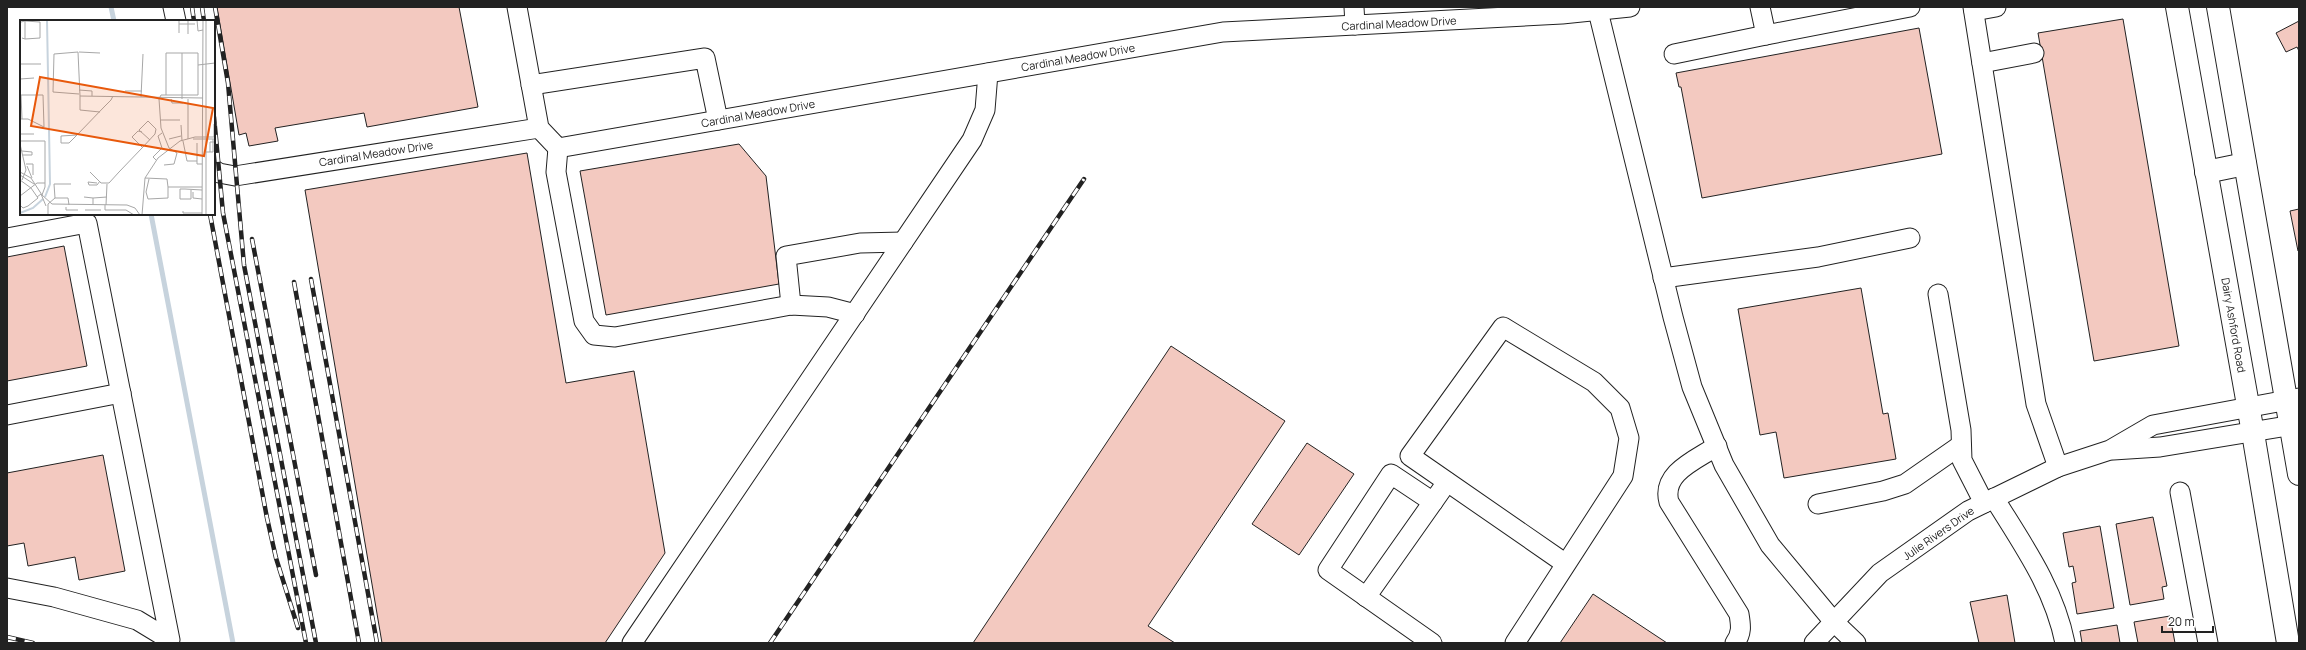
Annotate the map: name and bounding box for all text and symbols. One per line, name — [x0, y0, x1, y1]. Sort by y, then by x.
street label: Cardinal Meadow Drive — [1341, 12, 1457, 34]
inset map — [20, 20, 215, 215]
street label: Cardinal Meadow Drive — [1020, 40, 1137, 74]
street label: Cardinal Meadow Drive — [700, 96, 817, 130]
street label: Cardinal Meadow Drive — [318, 136, 435, 169]
street label: Dairy Ashford Road — [2218, 276, 2250, 374]
street label: Julie Rivers Drive — [1899, 502, 1977, 563]
scale bar — [2162, 608, 2213, 634]
text: 20 m — [2168, 613, 2195, 630]

